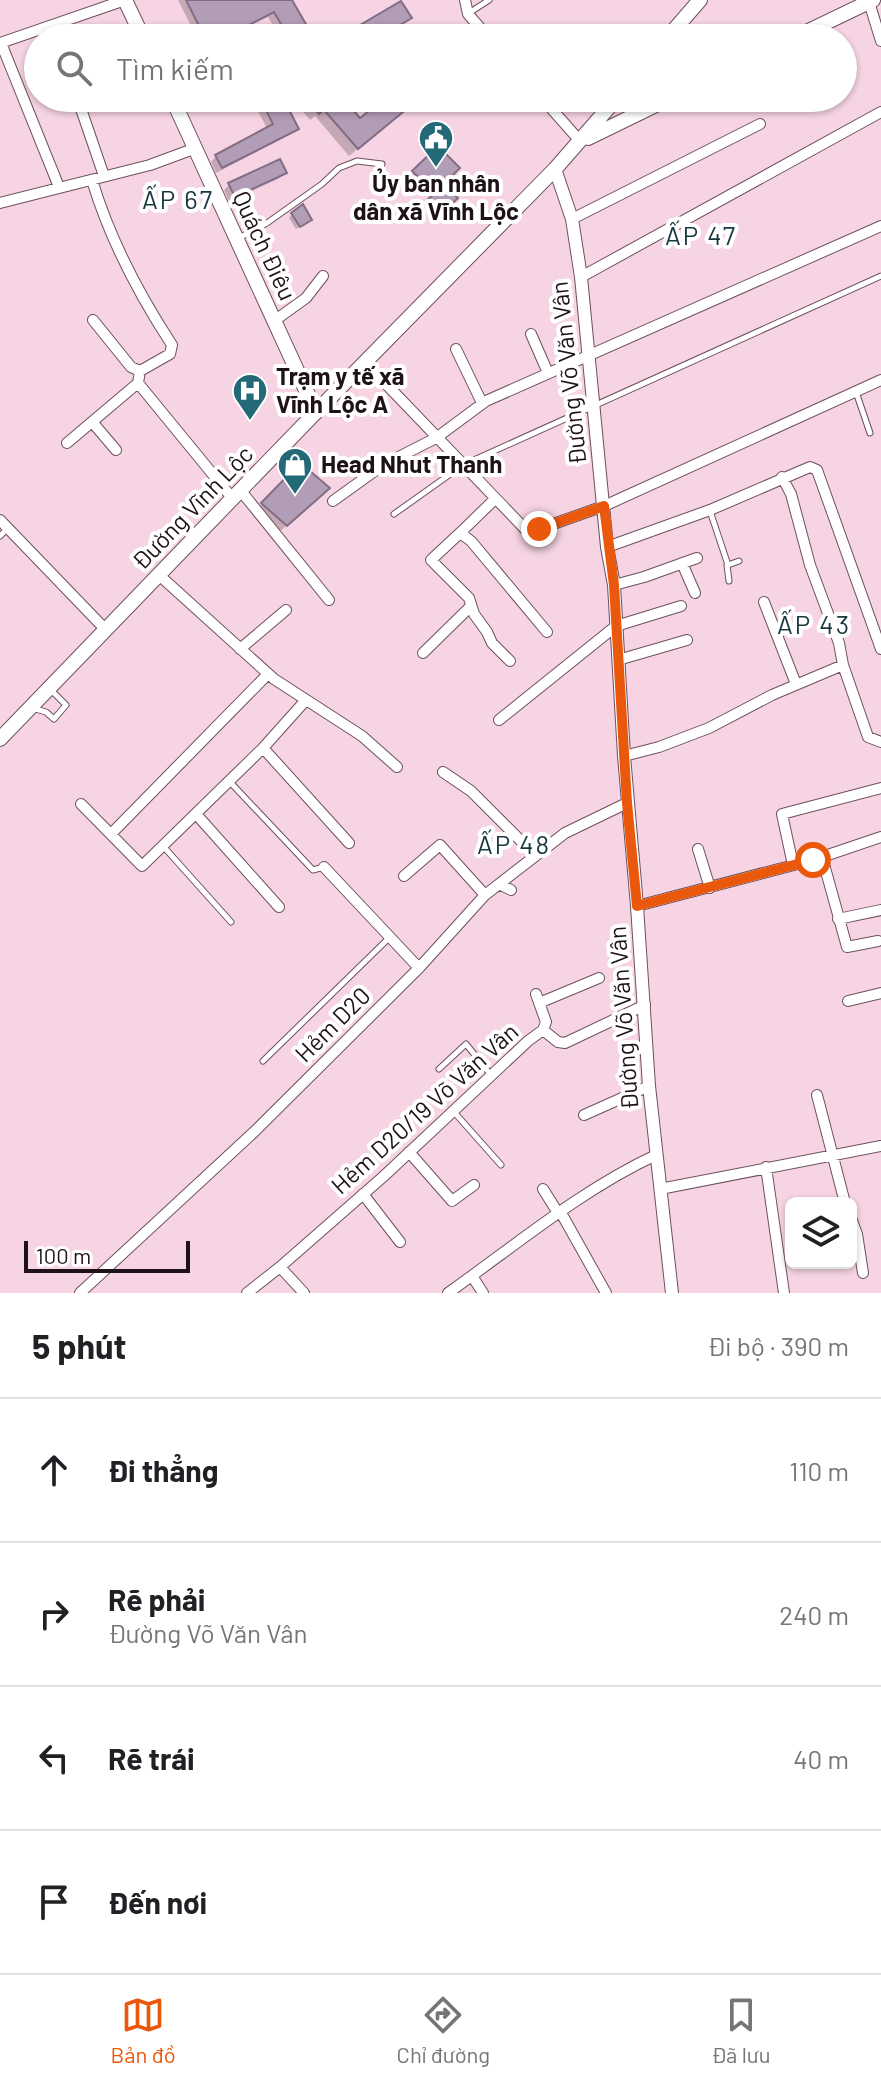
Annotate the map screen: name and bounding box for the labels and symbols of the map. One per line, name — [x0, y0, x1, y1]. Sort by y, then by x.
public building icon: Ủy ban nhân dân xã Vĩnh Lộc — [417, 119, 455, 169]
place label: Ủy ban nhân dân xã Vĩnh Lộc — [353, 168, 519, 225]
district label: ẤP 67 — [142, 183, 214, 214]
street label: Quách Điêu — [227, 186, 303, 305]
district label: ẤP 47 — [665, 219, 737, 250]
street label: Đường Võ Văn Vân — [543, 280, 592, 466]
place label: Trạm y tế xã Vĩnh Lộc A — [276, 361, 405, 418]
hospital icon: Trạm y tế xã Vĩnh Lộc A — [231, 372, 269, 422]
street label: Đường Vĩnh Lộc — [125, 439, 258, 575]
shop icon: Head Nhut Thanh — [276, 446, 314, 496]
place label: Head Nhut Thanh — [321, 449, 502, 478]
route end — [521, 511, 557, 547]
district label: ẤP 43 — [777, 608, 851, 639]
district label: ẤP 48 — [477, 828, 551, 859]
route start — [795, 842, 831, 878]
street label: Đường Võ Văn Vân — [602, 925, 643, 1111]
street label: Hẻm D20 — [288, 980, 376, 1068]
street label: Hẻm D20/19 Võ Văn Vân — [325, 1016, 523, 1199]
scale bar — [24, 1237, 190, 1273]

